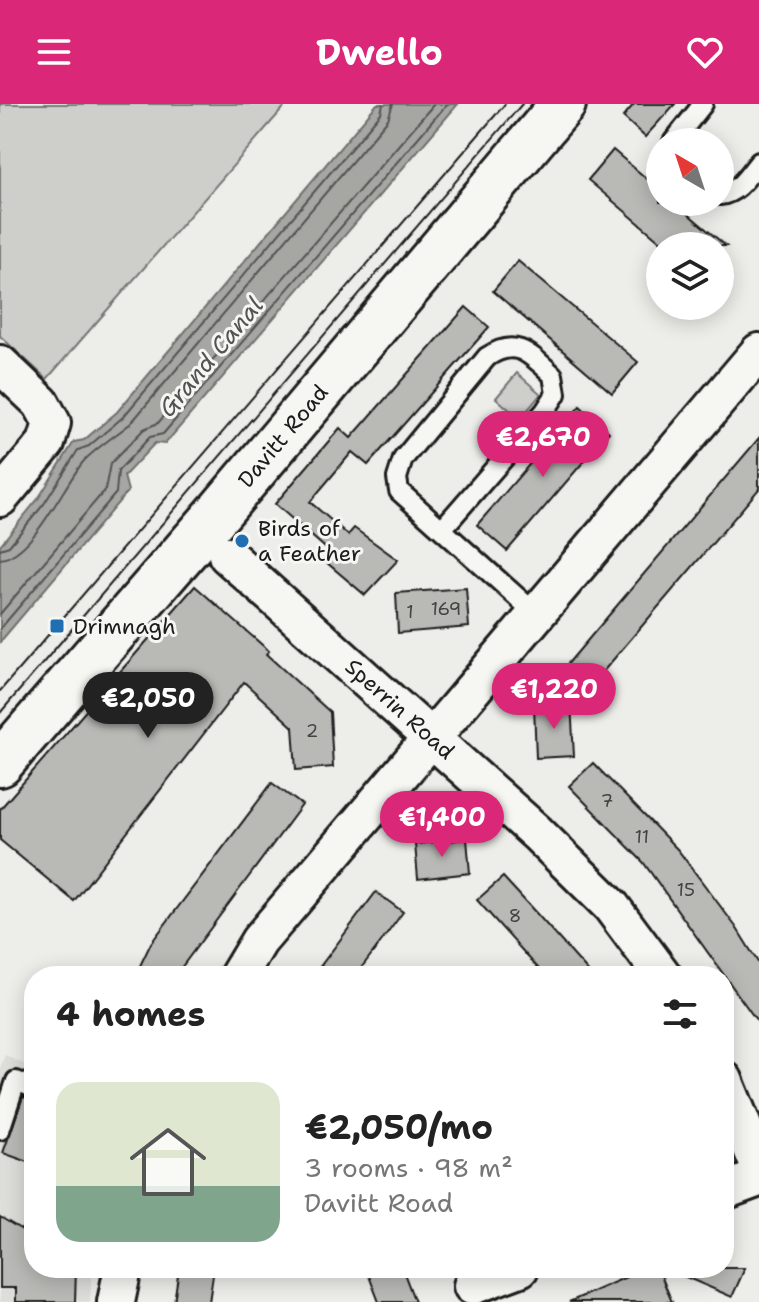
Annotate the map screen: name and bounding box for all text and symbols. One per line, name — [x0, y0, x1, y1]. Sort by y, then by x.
text: Dwello — [316, 28, 443, 77]
icon: menu — [32, 30, 76, 74]
icon: heart — [683, 30, 727, 74]
north arrow — [646, 128, 734, 216]
map controls — [646, 128, 734, 320]
button: layers — [646, 232, 734, 320]
water label: Grand Canal — [151, 290, 271, 424]
street label: Davitt Road — [231, 378, 335, 494]
pin: €2,670 — [478, 411, 608, 479]
text: €2,670 — [495, 419, 591, 454]
place label: Birds of a Feather — [258, 514, 361, 568]
marker: Birds of a Feather — [233, 532, 251, 550]
house number: 169 — [431, 597, 461, 621]
house number: 1 — [406, 600, 414, 624]
place label: Drimnagh — [73, 612, 176, 641]
marker: Drimnagh — [48, 617, 66, 635]
street label: Sperrin Road — [339, 652, 461, 766]
pin: €1,220 — [489, 663, 619, 731]
text: €1,220 — [510, 671, 598, 706]
pin: €2,050 — [83, 672, 213, 740]
text: €2,050 — [100, 680, 196, 715]
house number: 2 — [306, 719, 318, 743]
house number: 7 — [601, 789, 613, 813]
pin: €1,400 — [377, 791, 507, 859]
text: €1,400 — [398, 799, 486, 834]
house number: 11 — [635, 825, 649, 849]
house number: 15 — [677, 878, 695, 902]
house number: 8 — [509, 904, 521, 928]
text: 4 homes — [56, 991, 205, 1037]
icon: filters — [658, 992, 702, 1036]
text: €2,050/mo — [304, 1104, 493, 1150]
icon: home — [120, 1114, 216, 1210]
text: 3 rooms · 98 m² — [304, 1150, 513, 1185]
text: Davitt Road — [304, 1185, 453, 1220]

